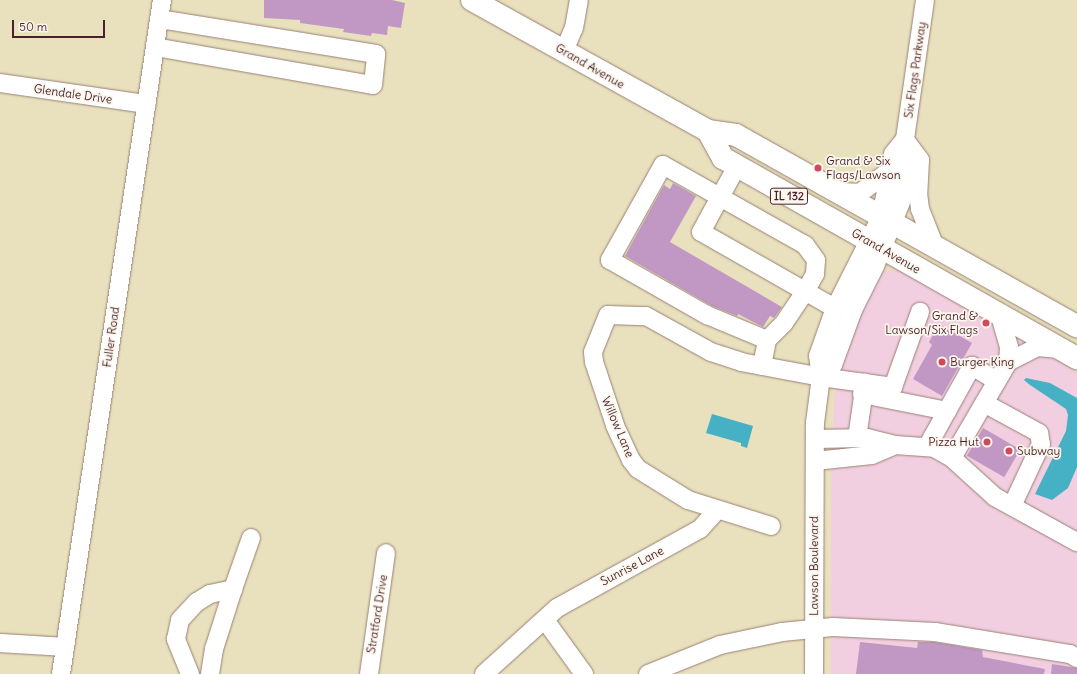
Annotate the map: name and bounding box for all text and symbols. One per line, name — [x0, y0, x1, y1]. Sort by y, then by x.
scale bar — [14, 12, 107, 38]
text: 50 m — [19, 19, 47, 34]
street label: Six Flags Parkway — [901, 21, 929, 119]
street label: Grand Avenue — [553, 40, 627, 92]
street label: Glendale Drive — [33, 81, 113, 107]
place label: Grand & Six Flags/Lawson — [826, 154, 901, 182]
marker: Grand & Six Flags/Lawson — [813, 163, 823, 173]
road number: IL 132 — [769, 187, 809, 205]
street label: Grand Avenue — [849, 225, 923, 277]
street label: Fuller Road — [100, 306, 122, 368]
place label: Grand & Lawson/Six Flags — [885, 309, 978, 337]
marker: Grand & Lawson/Six Flags — [981, 318, 991, 328]
place label: Burger King — [950, 355, 1014, 369]
marker: Burger King — [937, 357, 947, 367]
street label: Willow Lane — [599, 394, 637, 460]
place label: Pizza Hut — [928, 435, 979, 449]
marker: Pizza Hut — [982, 437, 992, 447]
place label: Subway — [1017, 444, 1060, 458]
marker: Subway — [1004, 446, 1014, 456]
street label: Lawson Boulevard — [807, 516, 821, 616]
street label: Sunrise Lane — [598, 543, 666, 589]
street label: Stratford Drive — [364, 573, 390, 655]

